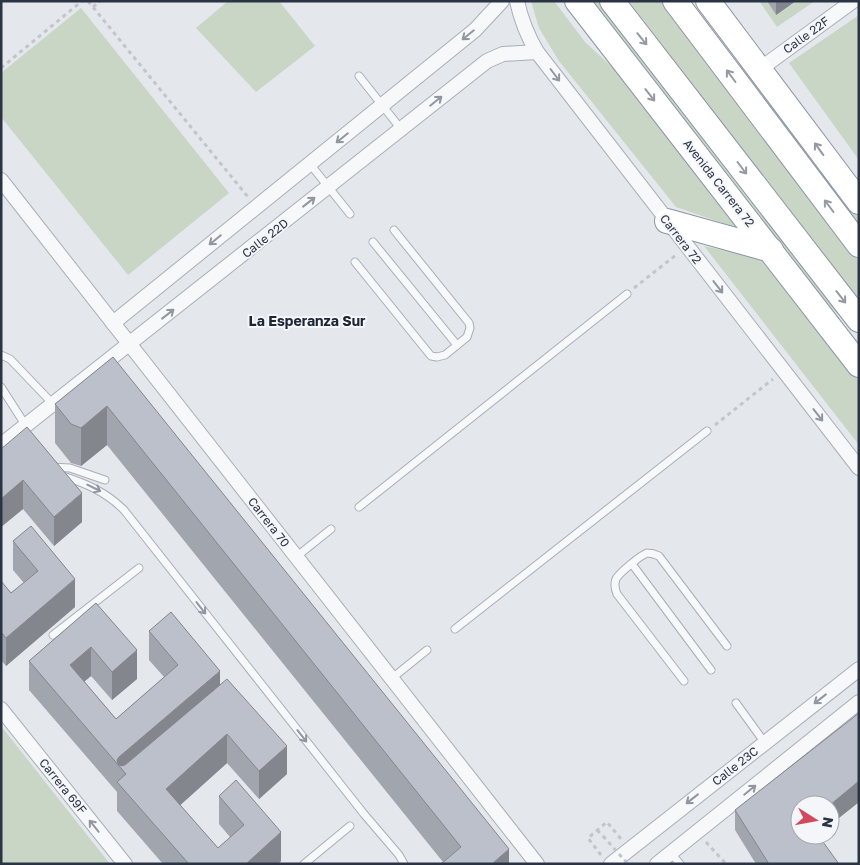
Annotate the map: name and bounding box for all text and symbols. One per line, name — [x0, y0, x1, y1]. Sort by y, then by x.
street label: Calle 22F — [780, 13, 832, 57]
one-way arrow — [462, 30, 475, 41]
one-way arrow — [637, 32, 648, 45]
one-way arrow — [550, 68, 560, 82]
one-way arrow — [726, 70, 737, 83]
one-way arrow — [645, 88, 656, 101]
one-way arrow — [430, 96, 443, 107]
one-way arrow — [335, 132, 348, 143]
street label: Avenida Carrera 72 — [680, 136, 758, 230]
one-way arrow — [814, 143, 825, 156]
one-way arrow — [736, 161, 747, 174]
one-way arrow — [302, 197, 315, 208]
one-way arrow — [824, 200, 835, 213]
street label: Carrera 72 — [657, 211, 705, 267]
street label: Calle 22D — [239, 215, 291, 261]
one-way arrow — [209, 235, 222, 246]
one-way arrow — [713, 280, 723, 294]
one-way arrow — [835, 290, 846, 303]
one-way arrow — [161, 309, 174, 320]
district label: La Esperanza Sur — [249, 312, 366, 329]
one-way arrow — [812, 408, 823, 421]
one-way arrow — [86, 484, 101, 493]
street label: Carrera 70 — [245, 494, 293, 550]
one-way arrow — [196, 601, 207, 614]
one-way arrow — [814, 694, 827, 705]
one-way arrow — [297, 729, 308, 742]
street label: Calle 23C — [709, 743, 761, 789]
street label: Carrera 69F — [36, 755, 90, 817]
one-way arrow — [743, 784, 756, 795]
one-way arrow — [686, 794, 699, 805]
north arrow — [790, 795, 840, 845]
text: N — [819, 816, 838, 829]
one-way arrow — [89, 819, 100, 832]

